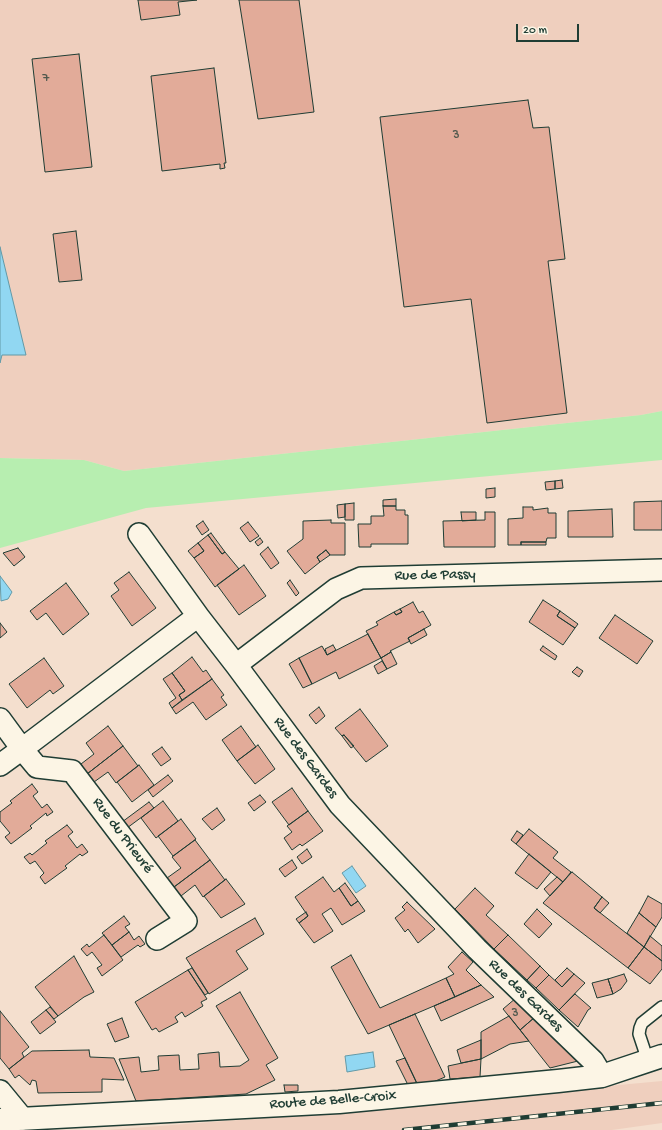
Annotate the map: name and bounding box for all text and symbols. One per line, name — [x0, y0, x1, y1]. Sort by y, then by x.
scale bar — [518, 16, 581, 42]
text: 20 m — [523, 24, 547, 38]
house number: 7 — [43, 71, 49, 87]
house number: 3 — [453, 128, 459, 144]
street label: Rue de Passy — [394, 566, 476, 586]
street label: Rue des Gardes — [269, 714, 341, 802]
street label: Rue du Prieuré — [88, 795, 156, 877]
street label: Rue des Gardes — [484, 956, 566, 1036]
house number: 3 — [512, 1006, 518, 1022]
street label: Route de Belle-Croix — [269, 1088, 397, 1114]

